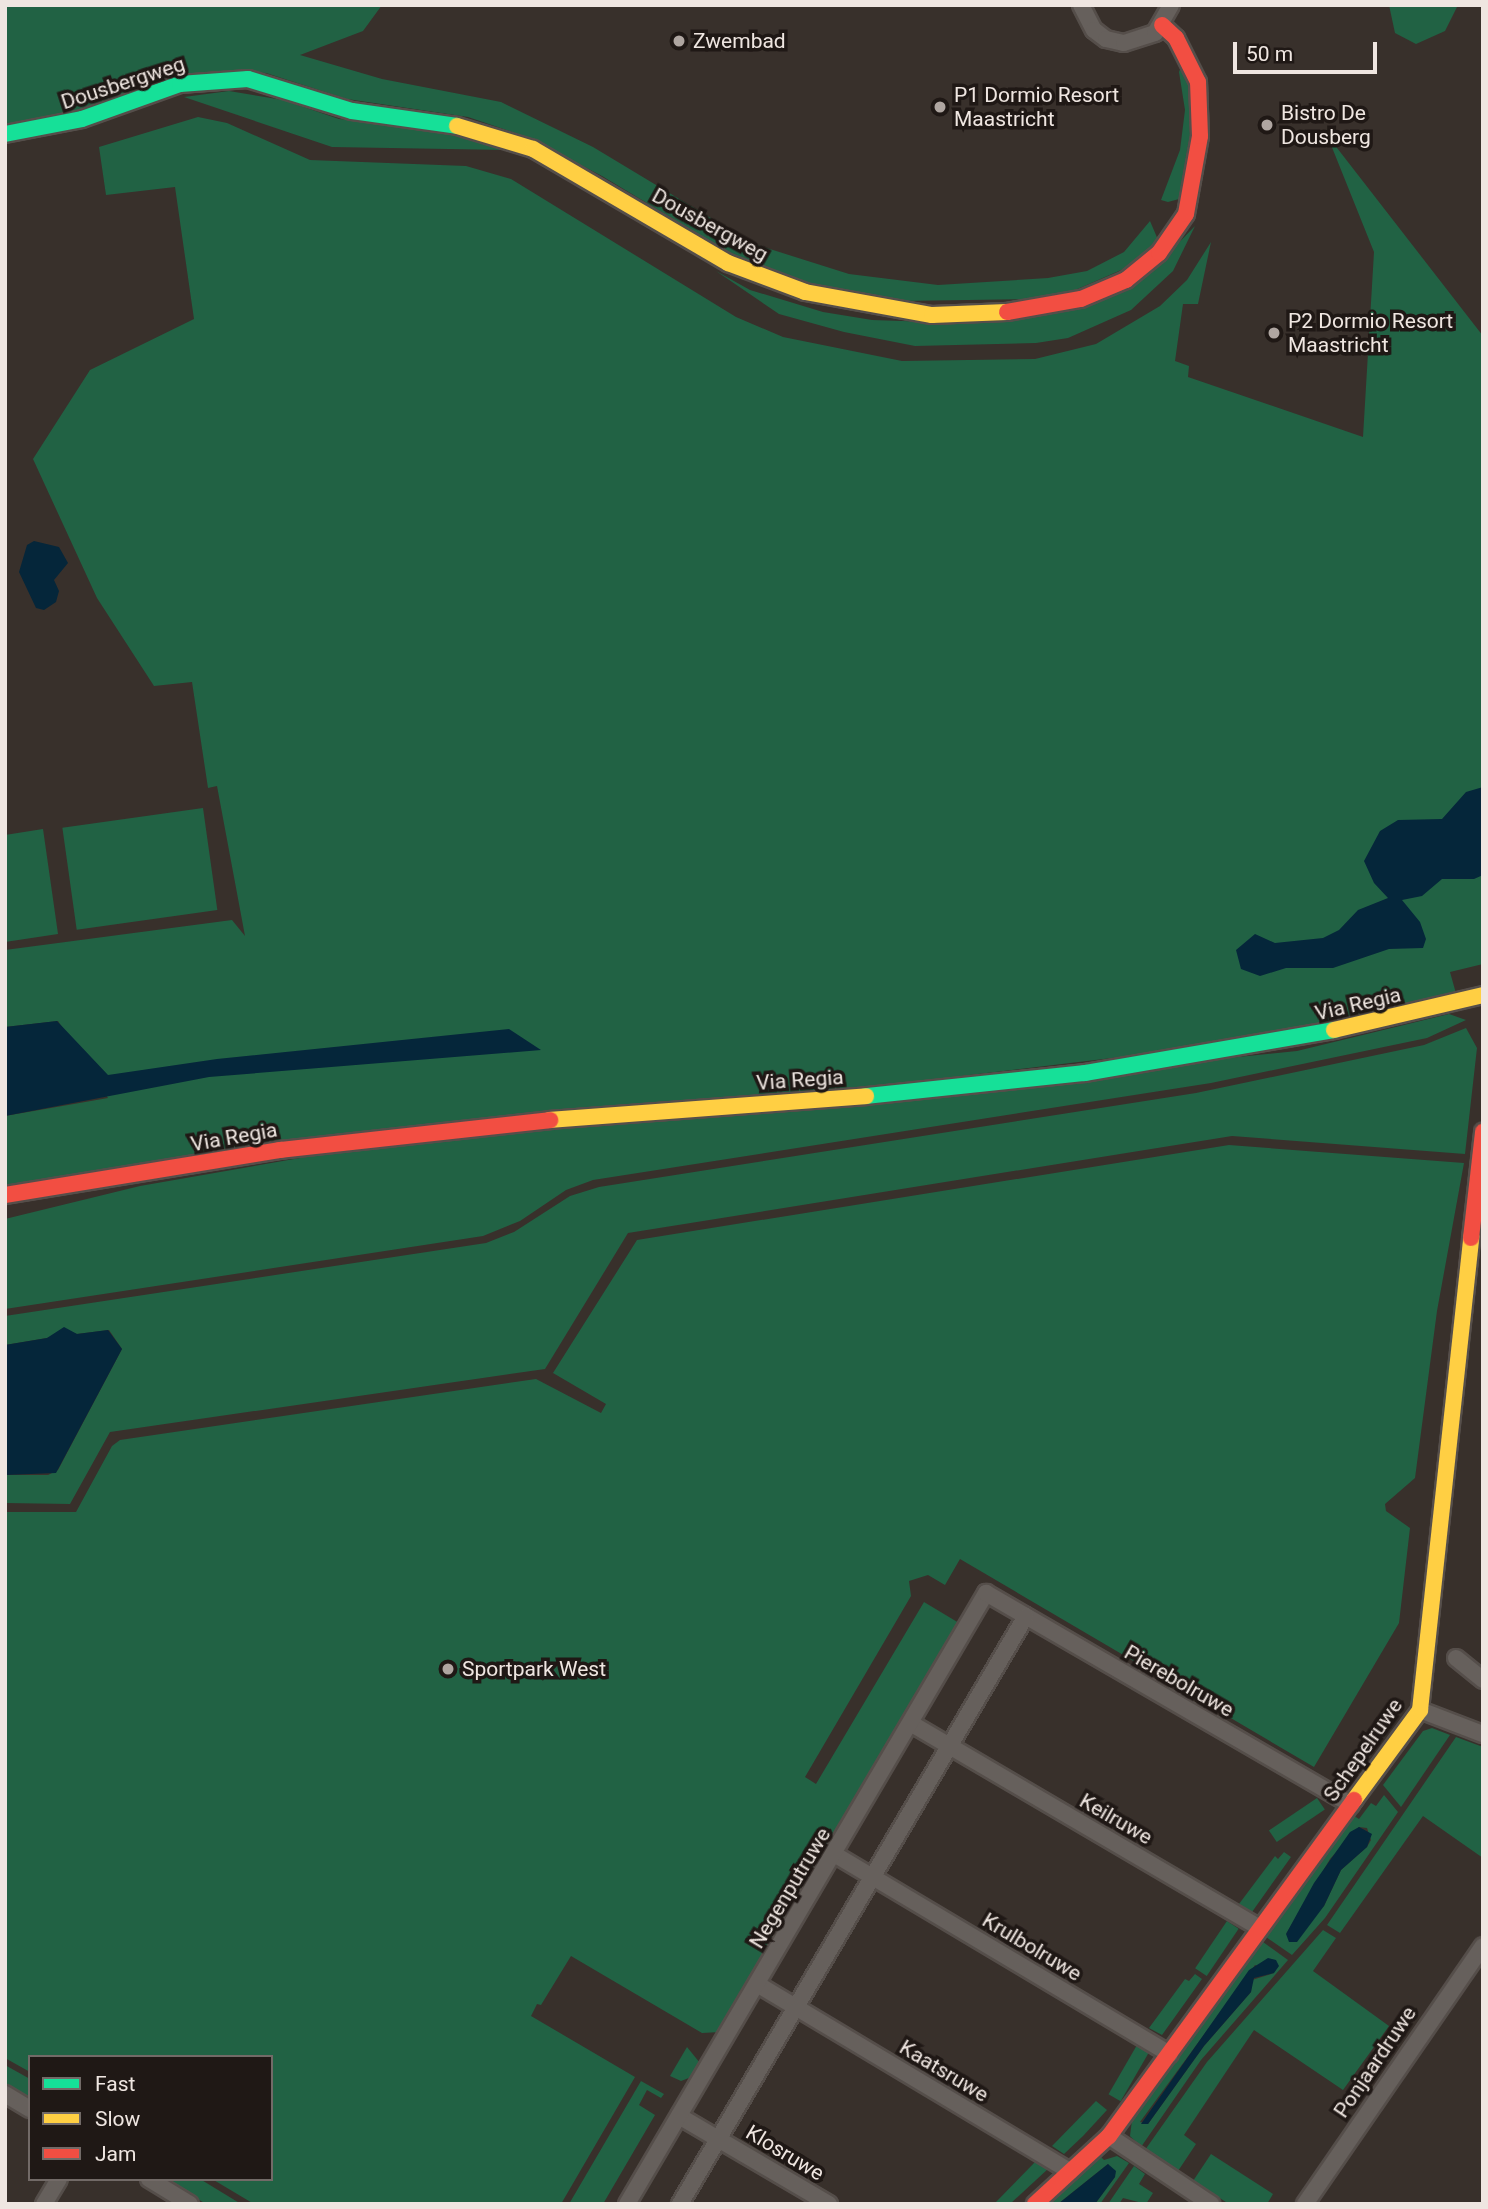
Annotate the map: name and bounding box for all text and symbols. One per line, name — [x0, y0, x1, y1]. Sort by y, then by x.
place label: Zwembad — [693, 28, 786, 54]
scale bar — [1236, 28, 1380, 72]
marker: Zwembad — [671, 33, 687, 49]
text: 50 m — [1246, 42, 1293, 66]
street label: Dousbergweg — [58, 51, 188, 115]
place label: P1 Dormio Resort Maastricht — [954, 82, 1119, 132]
marker: P1 Dormio Resort Maastricht — [932, 99, 948, 115]
place label: Bistro De Dousberg — [1281, 100, 1371, 150]
marker: Bistro De Dousberg — [1259, 117, 1275, 133]
street label: Dousbergweg — [648, 183, 772, 267]
place label: P2 Dormio Resort Maastricht — [1288, 308, 1453, 358]
marker: P2 Dormio Resort Maastricht — [1266, 325, 1282, 341]
street label: Via Regia — [1313, 982, 1403, 1026]
street label: Via Regia — [755, 1064, 845, 1096]
street label: Via Regia — [189, 1117, 279, 1157]
street label: Pierebolruwe — [1120, 1640, 1238, 1722]
place label: Sportpark West — [462, 1656, 606, 1682]
marker: Sportpark West — [440, 1661, 456, 1677]
street label: Schepelruwe — [1318, 1694, 1408, 1806]
street label: Keilruwe — [1075, 1788, 1157, 1850]
street label: Negenputruwe — [744, 1823, 836, 1953]
street label: Krulbolruwe — [978, 1907, 1086, 1987]
street label: Ponjaardruwe — [1329, 2002, 1421, 2122]
street label: Kaatsruwe — [895, 2035, 993, 2107]
legend — [28, 2055, 273, 2181]
text: Fast — [95, 2072, 135, 2096]
text: Slow — [95, 2107, 140, 2131]
street label: Klosruwe — [741, 2120, 829, 2186]
text: Jam — [95, 2142, 136, 2166]

